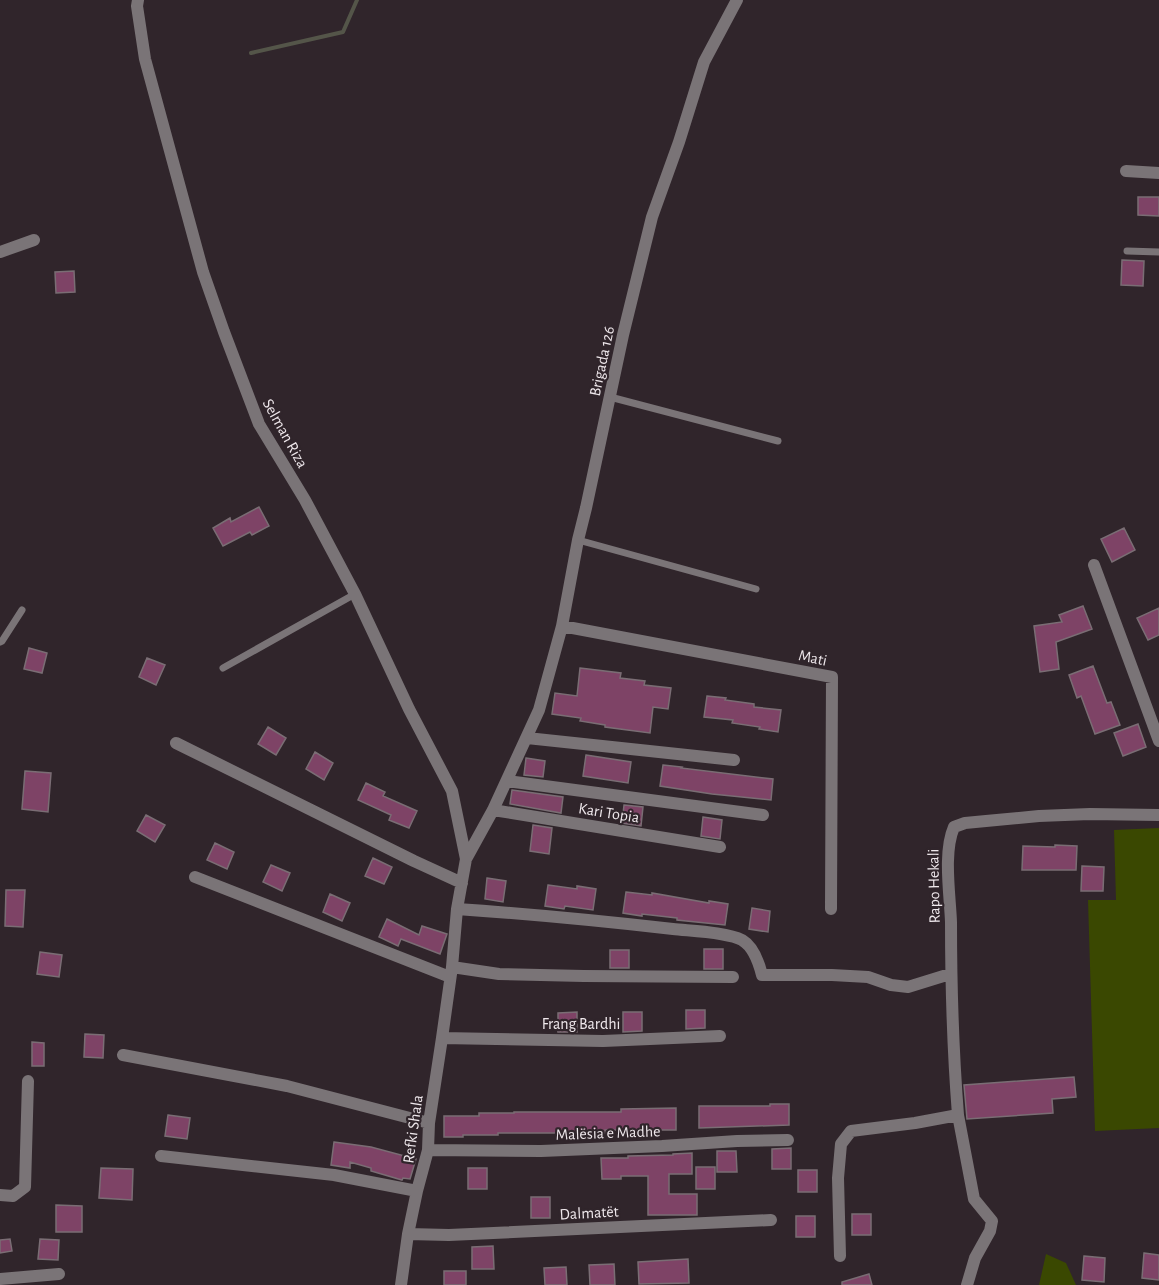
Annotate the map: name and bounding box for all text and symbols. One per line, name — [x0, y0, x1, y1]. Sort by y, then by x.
street label: Brigada 126 — [587, 325, 617, 398]
street label: Selman Riza — [260, 396, 311, 471]
street label: Mati — [797, 647, 829, 669]
street label: Kari Topia — [577, 800, 640, 826]
street label: Rapo Hekali — [925, 848, 943, 924]
street label: Frang Bardhi — [542, 1016, 620, 1032]
street label: Refki Shala — [400, 1094, 426, 1164]
street label: Malësia e Madhe — [555, 1123, 661, 1143]
street label: Dalmatët — [559, 1203, 619, 1223]

